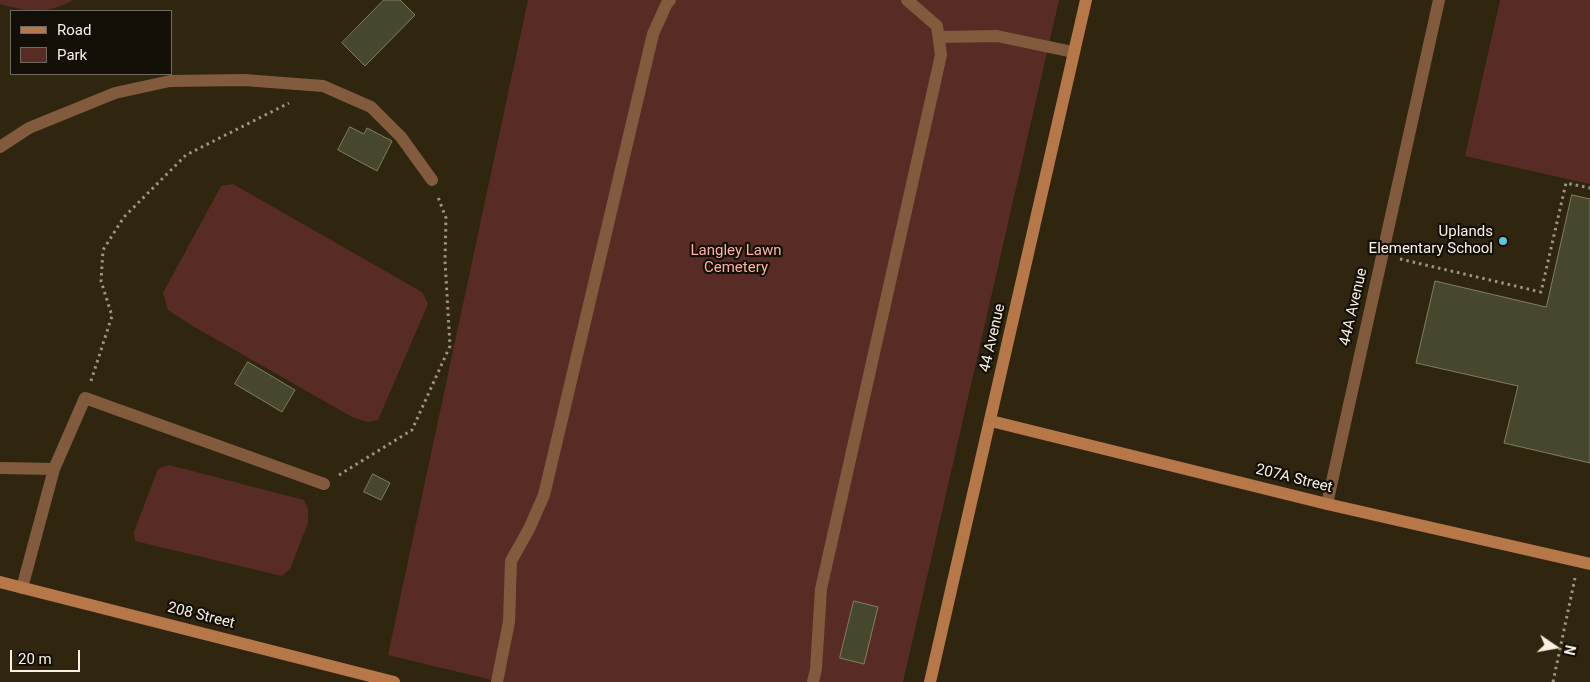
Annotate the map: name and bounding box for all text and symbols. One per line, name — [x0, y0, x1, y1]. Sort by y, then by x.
legend — [10, 10, 172, 75]
text: Road — [57, 21, 91, 39]
text: Park — [57, 46, 87, 64]
place label: Uplands Elementary School — [1369, 223, 1493, 258]
marker: Uplands Elementary School — [1497, 235, 1509, 247]
park label: Langley Lawn Cemetery — [690, 242, 782, 277]
street label: 44A Avenue — [1336, 266, 1372, 348]
street label: 44 Avenue — [976, 302, 1010, 374]
street label: 207A Street — [1254, 461, 1334, 497]
street label: 208 Street — [166, 599, 236, 633]
north arrow — [1530, 622, 1580, 672]
scale bar — [12, 640, 82, 672]
text: N — [1561, 644, 1579, 657]
text: 20 m — [18, 650, 52, 668]

